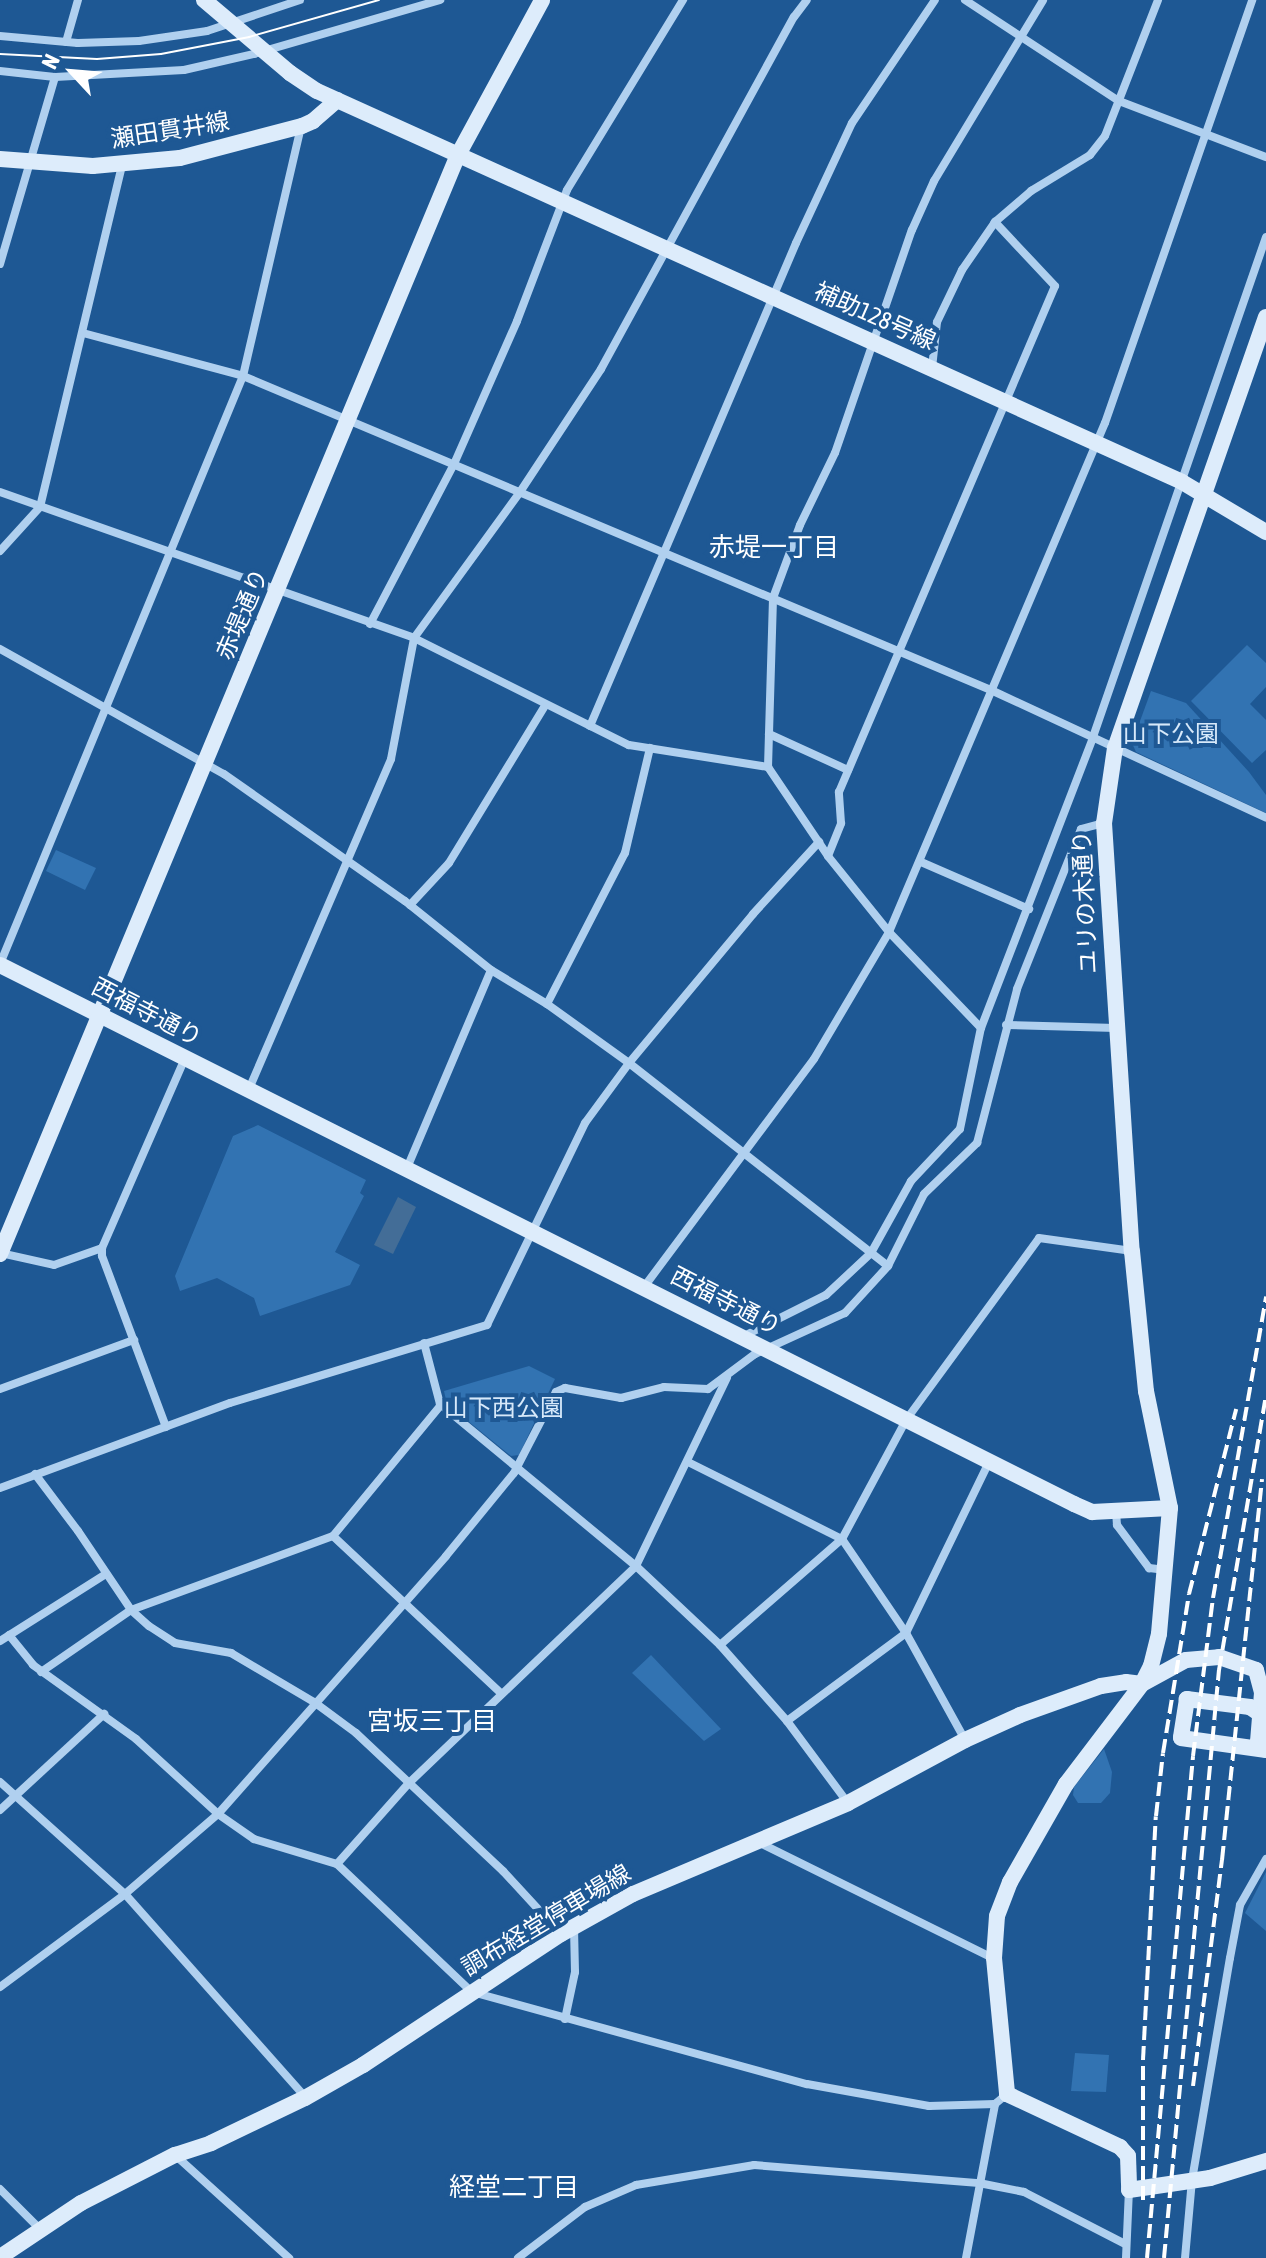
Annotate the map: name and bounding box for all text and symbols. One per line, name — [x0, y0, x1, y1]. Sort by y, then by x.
north arrow — [32, 32, 112, 112]
text: N — [36, 50, 65, 73]
street label: 瀬田貫井線 — [108, 106, 232, 154]
street label: 補助128号線 — [810, 276, 940, 356]
district label: 赤堤一丁目 — [709, 532, 839, 564]
street label: 赤堤通り — [210, 564, 274, 664]
park label: 山下公園 — [1123, 720, 1219, 748]
street label: ユリの木通り — [1067, 829, 1103, 975]
street label: 西福寺通り — [87, 972, 207, 1052]
street label: 西福寺通り — [666, 1261, 786, 1341]
park label: 山下西公園 — [444, 1394, 564, 1422]
district label: 宮坂三丁目 — [367, 1706, 497, 1738]
street label: 調布経堂停車場線 — [456, 1858, 636, 1982]
district label: 経堂二丁目 — [449, 2172, 579, 2204]

